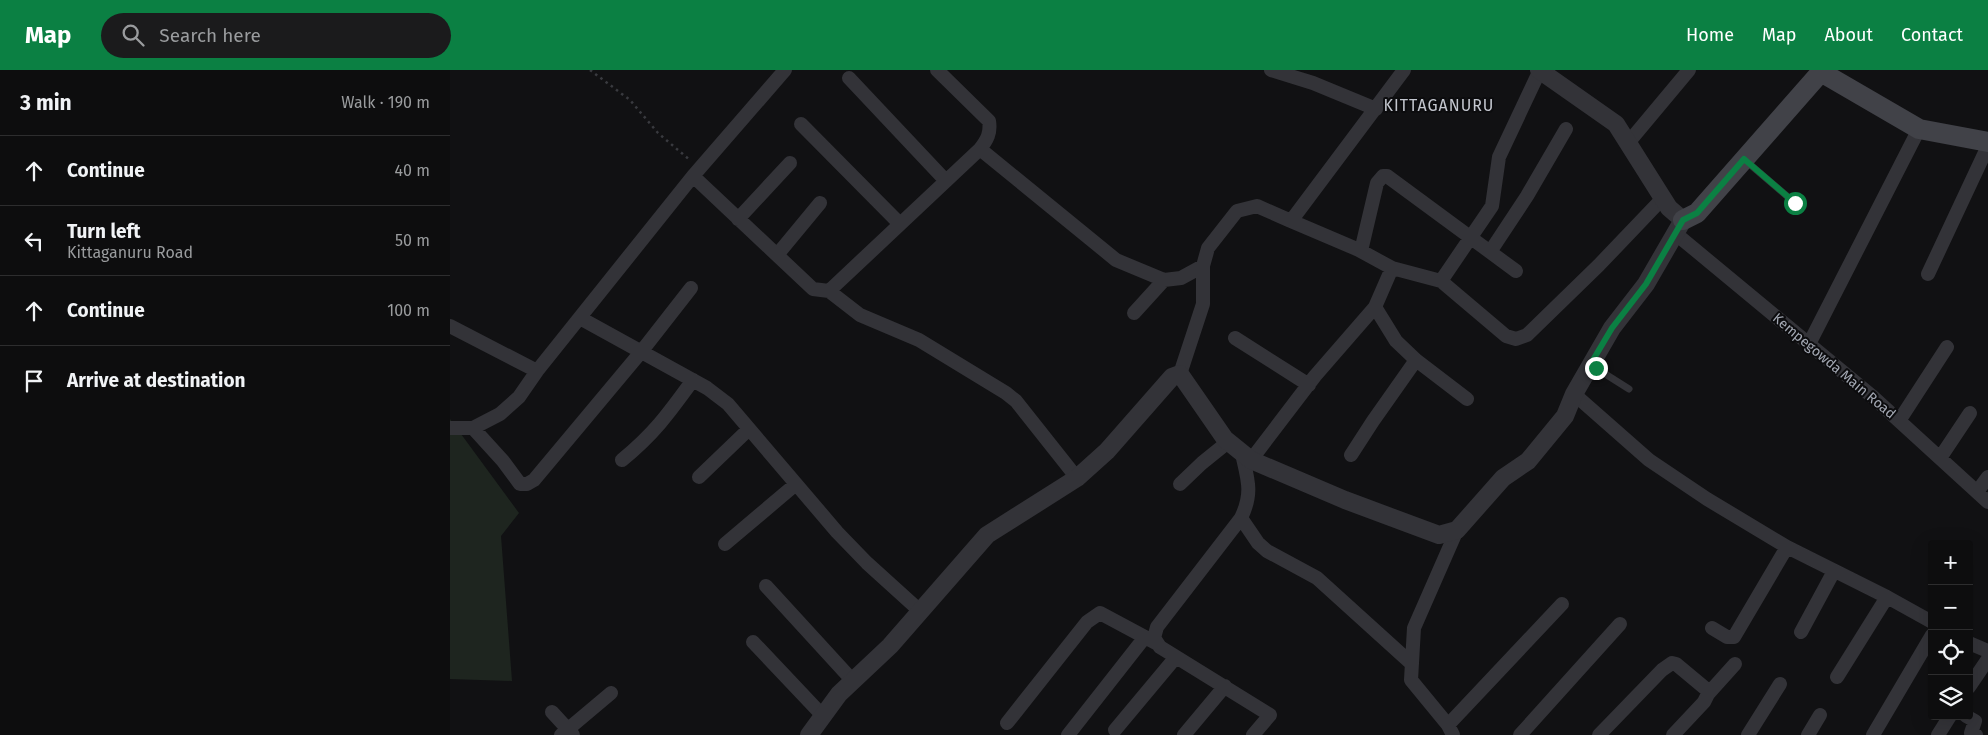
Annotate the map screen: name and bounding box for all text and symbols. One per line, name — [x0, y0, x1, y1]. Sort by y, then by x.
search box — [101, 13, 451, 58]
text: Map — [25, 21, 71, 49]
icon: search — [119, 21, 147, 49]
text: Search here — [159, 24, 261, 47]
text: Home — [1686, 24, 1734, 46]
text: Map — [1762, 24, 1796, 46]
text: About — [1824, 24, 1873, 46]
text: Contact — [1901, 24, 1963, 46]
text: 3 min — [20, 90, 72, 116]
text: Walk · 190 m — [341, 93, 430, 112]
district label: KITTAGANURU — [1384, 96, 1494, 115]
icon: ahead — [20, 157, 48, 185]
text: Continue — [67, 159, 145, 182]
text: 40 m — [395, 161, 430, 180]
route start — [1784, 192, 1807, 215]
text: Turn left — [67, 220, 141, 243]
icon: left — [20, 227, 48, 255]
text: 50 m — [395, 231, 430, 250]
text: Kittaganuru Road — [67, 243, 193, 262]
icon: ahead — [20, 297, 48, 325]
text: Continue — [67, 299, 145, 322]
text: 100 m — [387, 301, 430, 320]
street label: Kempegowda Main Road — [1769, 310, 1899, 422]
route end — [1585, 357, 1608, 380]
icon: arrive — [20, 367, 48, 395]
text: Arrive at destination — [67, 369, 246, 392]
map controls — [1928, 540, 1973, 720]
button: + — [1928, 540, 1973, 585]
button: − — [1928, 585, 1973, 630]
button: locate — [1928, 630, 1973, 675]
button: layers — [1928, 675, 1973, 720]

